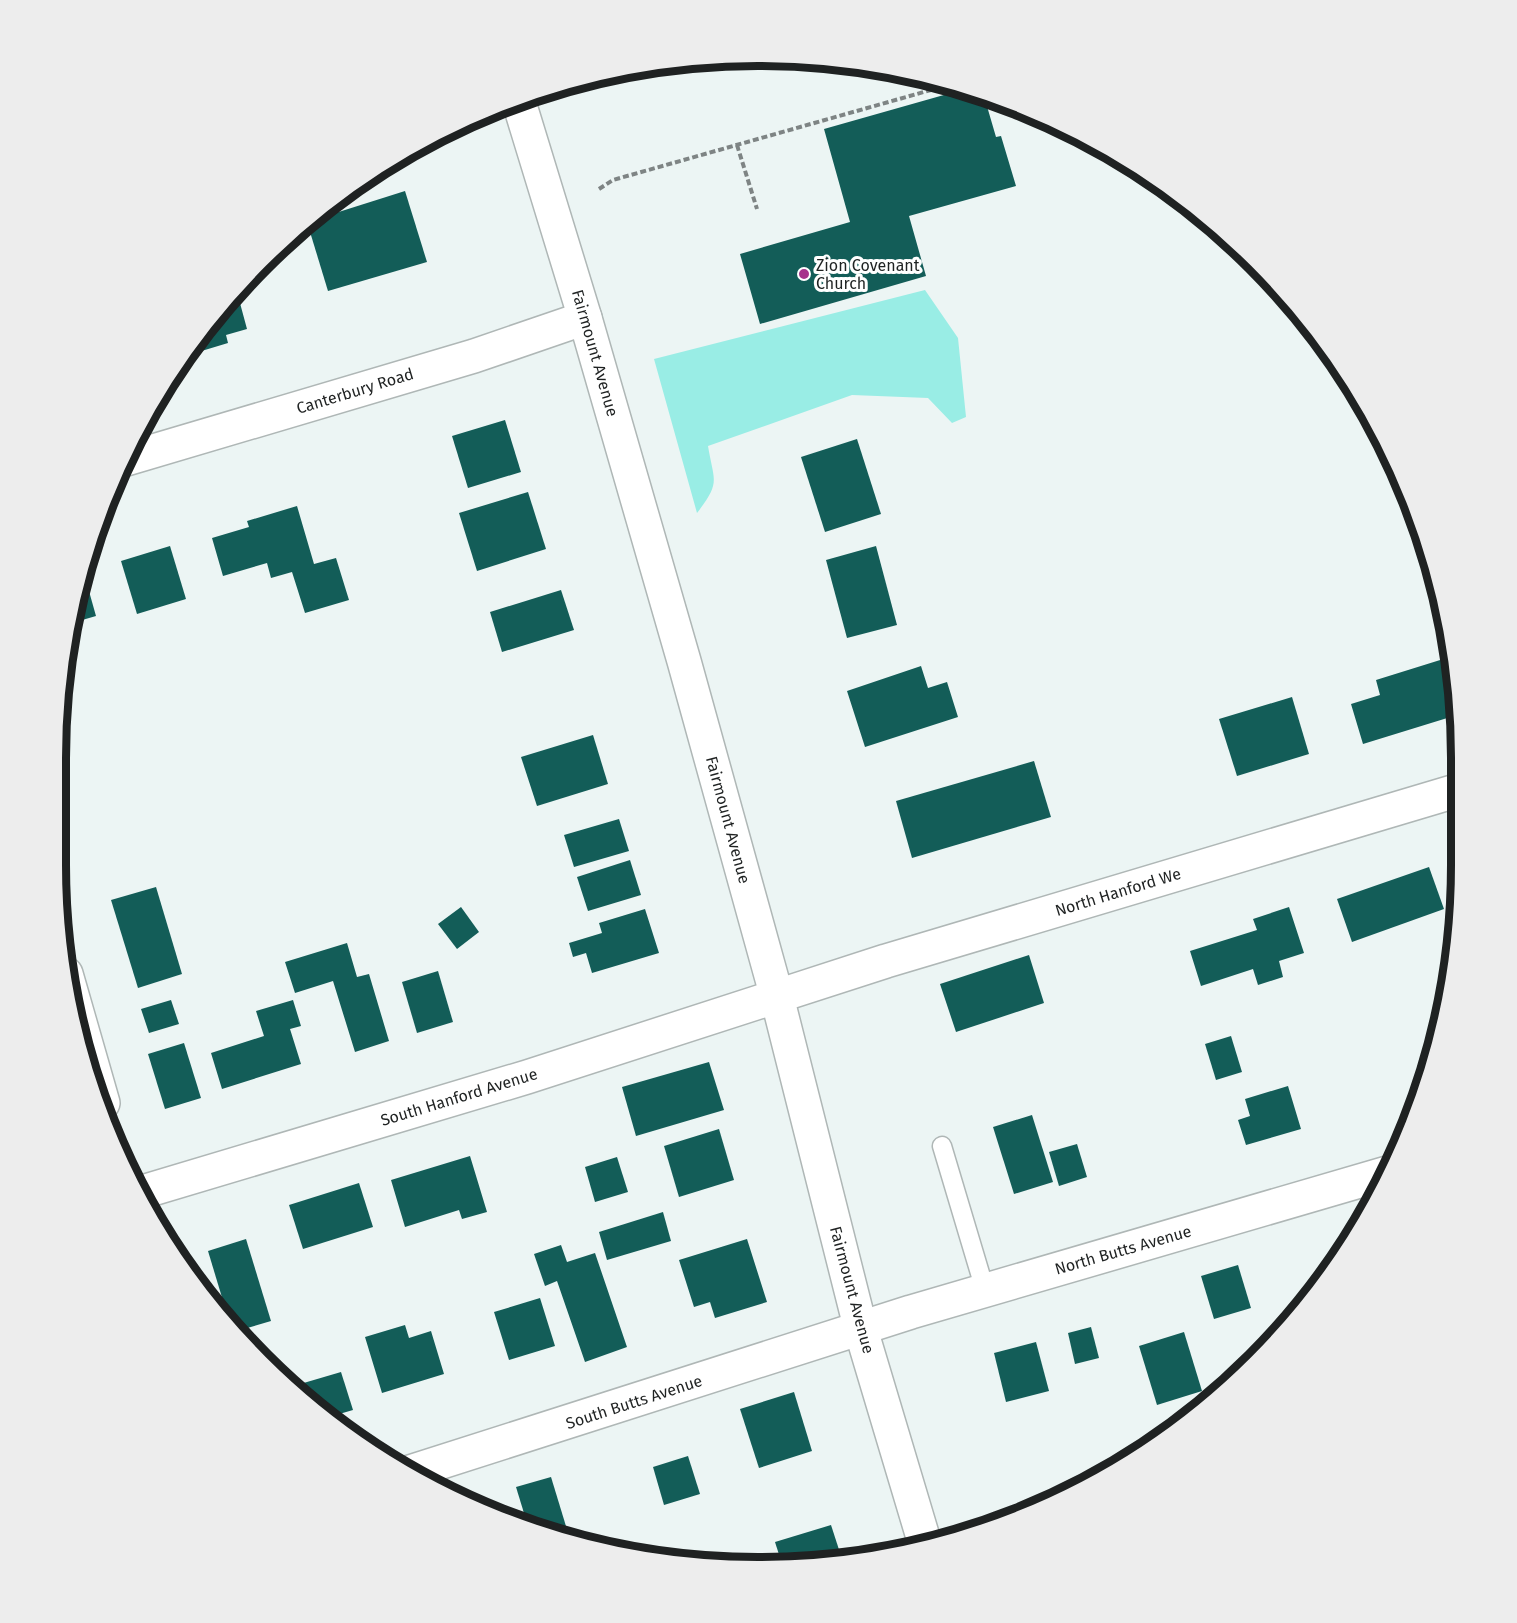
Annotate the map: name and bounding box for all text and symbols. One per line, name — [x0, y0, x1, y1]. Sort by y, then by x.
place label: Zion Covenant Church — [816, 256, 920, 293]
marker: Zion Covenant Church — [797, 267, 811, 281]
street label: Fairmount Avenue — [568, 287, 622, 419]
street label: Canterbury Road — [294, 364, 416, 418]
street label: Fairmount Avenue — [702, 754, 754, 886]
street label: North Hanford We — [1053, 864, 1183, 920]
street label: South Hanford Avenue — [378, 1064, 540, 1130]
street label: North Butts Avenue — [1052, 1221, 1194, 1279]
street label: Fairmount Avenue — [826, 1224, 878, 1356]
street label: South Butts Avenue — [563, 1371, 705, 1433]

